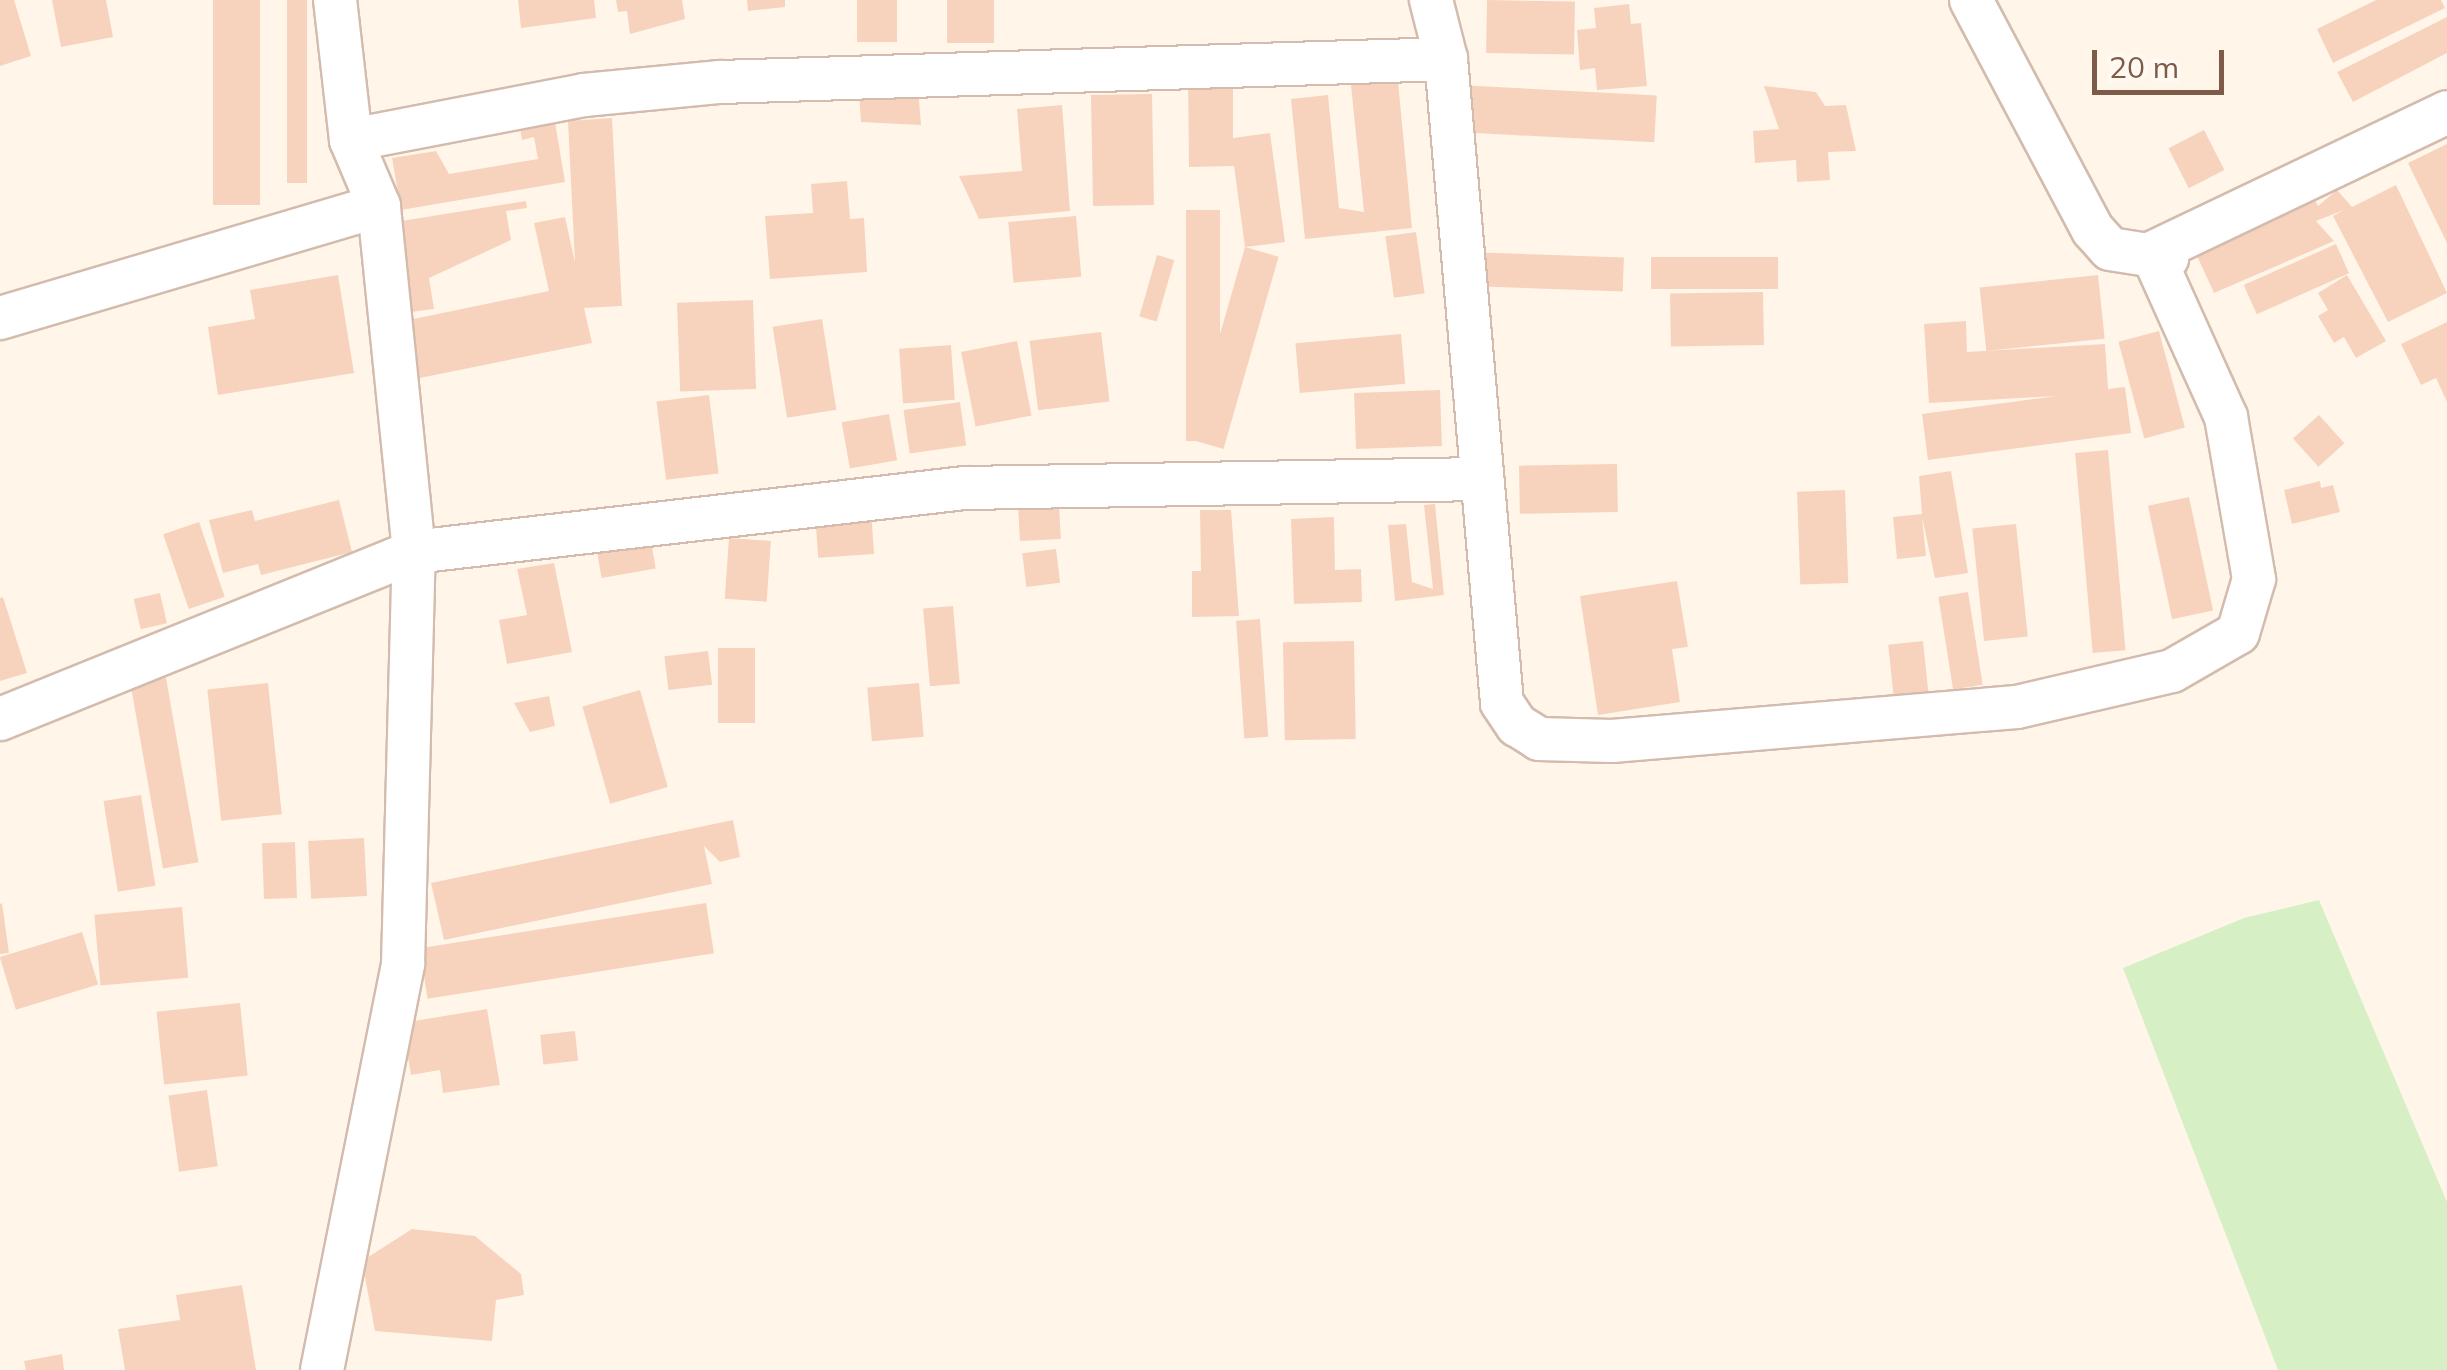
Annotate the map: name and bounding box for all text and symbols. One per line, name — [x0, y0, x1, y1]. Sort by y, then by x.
scale bar — [2097, 30, 2230, 92]
text: 20 m — [2109, 48, 2179, 86]

